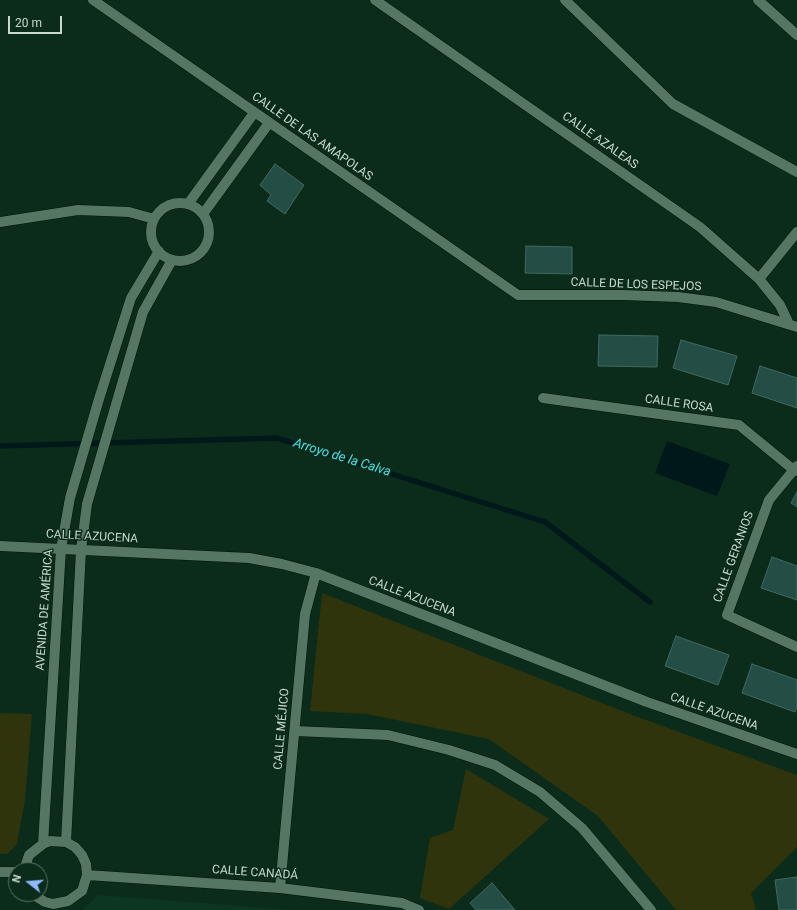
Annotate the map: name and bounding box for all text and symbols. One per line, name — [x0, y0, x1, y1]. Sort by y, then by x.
scale bar — [10, 8, 64, 34]
text: 20 m — [15, 16, 42, 30]
street label: CALLE DE LAS AMAPOLAS — [249, 90, 375, 184]
street label: CALLE AZALEAS — [559, 109, 641, 173]
street label: CALLE DE LOS ESPEJOS — [570, 276, 702, 294]
street label: CALLE ROSA — [644, 392, 714, 416]
water label: Arroyo de la Calva — [291, 436, 393, 480]
street label: CALLE GERANIOS — [711, 510, 757, 604]
street label: CALLE AZUCENA — [46, 527, 138, 547]
street label: AVENIDA DE AMÉRICA — [34, 549, 56, 671]
street label: CALLE AZUCENA — [366, 574, 458, 620]
street label: CALLE MÉJICO — [271, 688, 293, 770]
street label: CALLE AZUCENA — [668, 690, 760, 734]
north arrow — [8, 862, 48, 902]
street label: CALLE CANADÁ — [212, 863, 298, 883]
text: N — [10, 873, 24, 884]

